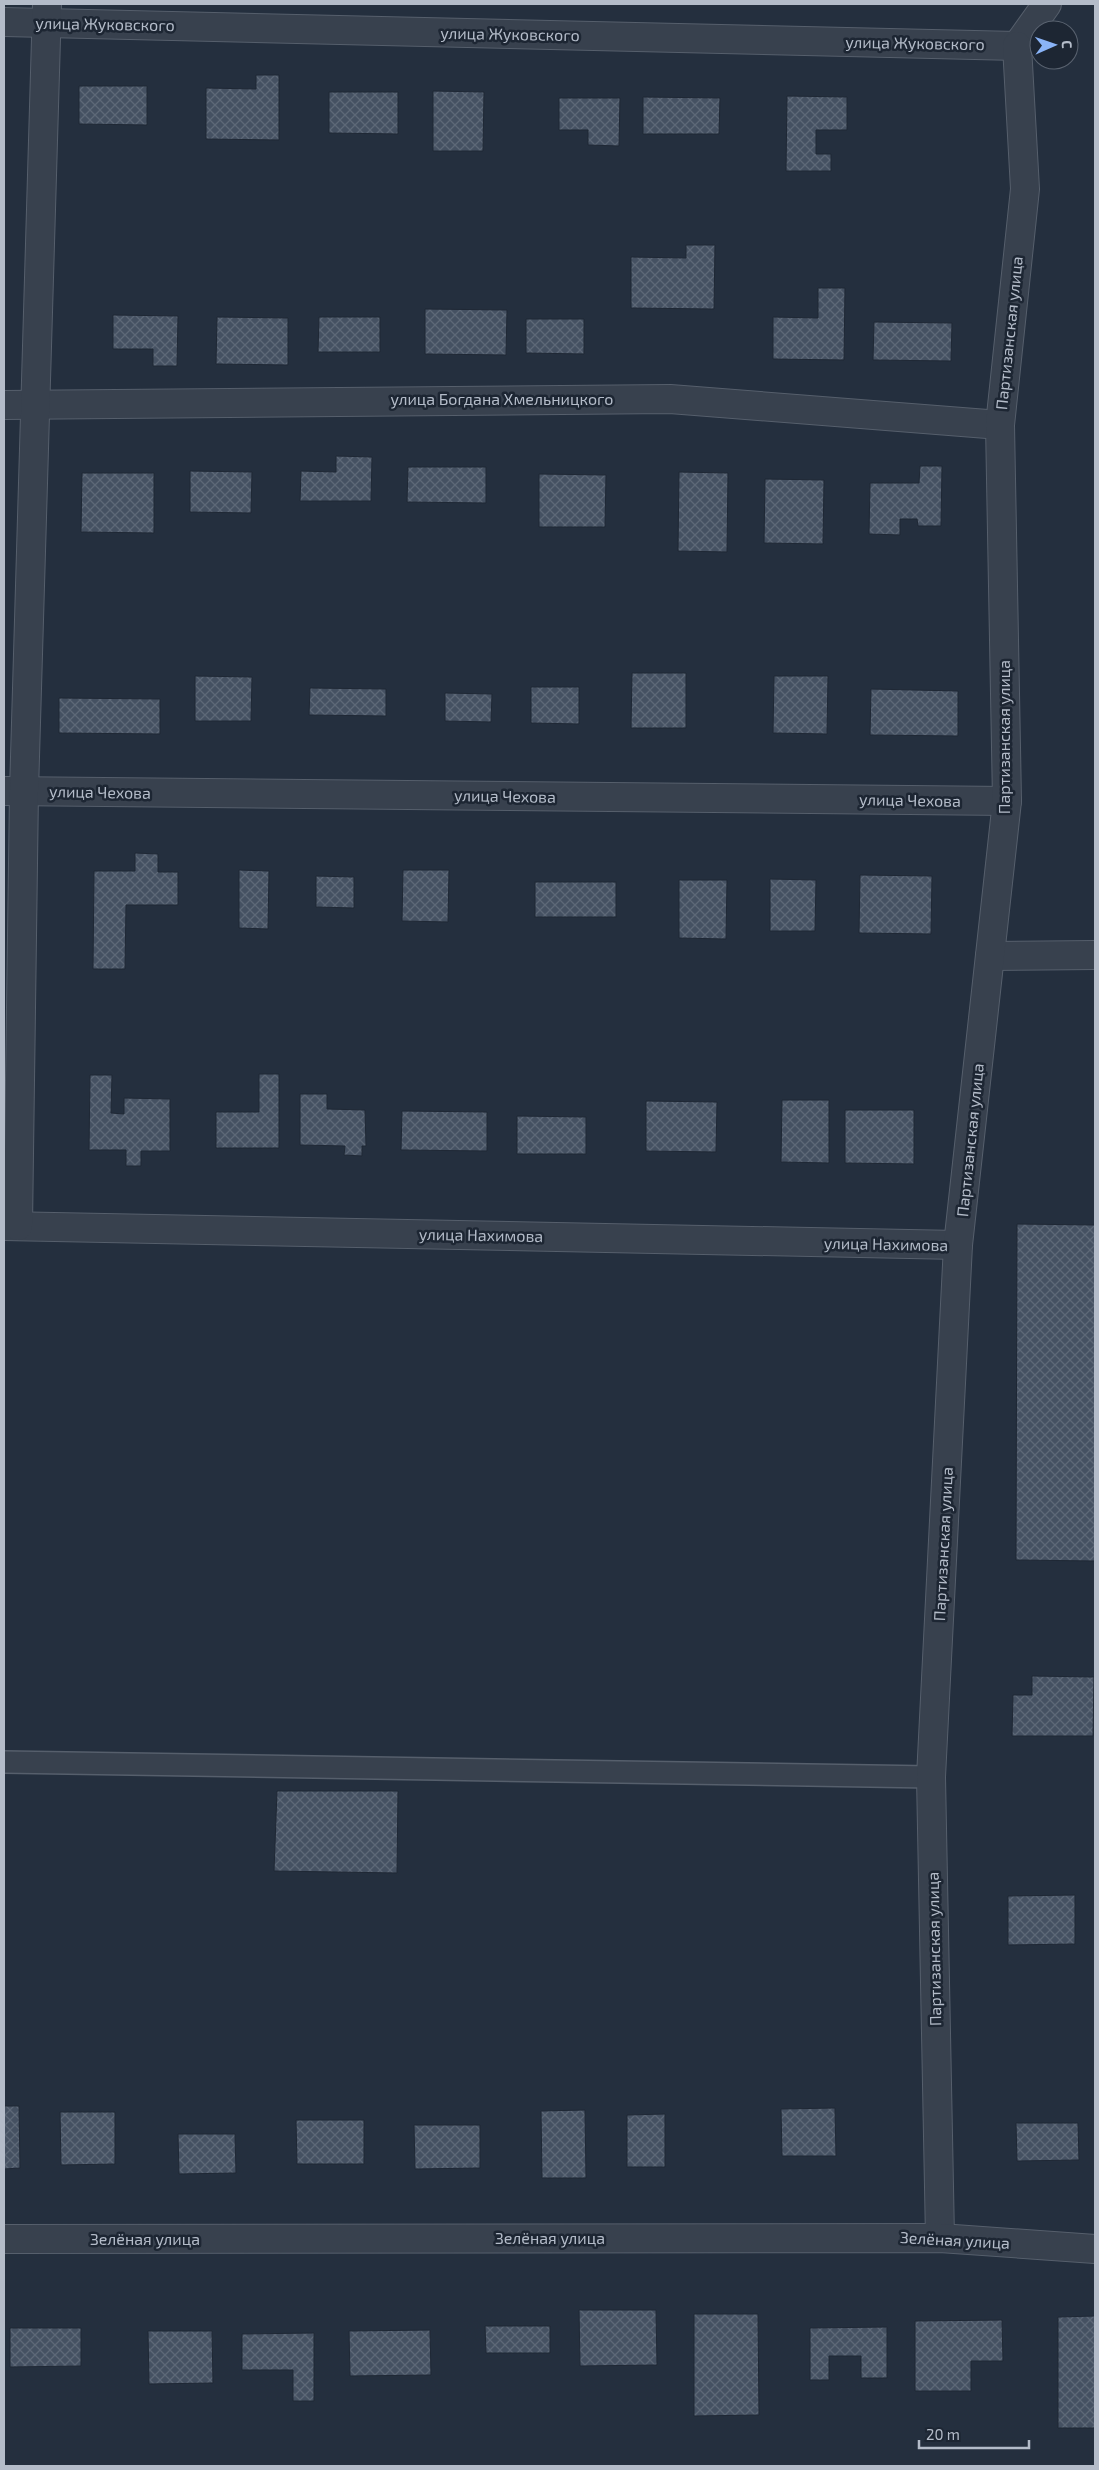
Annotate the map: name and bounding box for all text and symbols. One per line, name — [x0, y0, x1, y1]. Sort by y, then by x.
street label: улица Жуковского — [35, 13, 175, 35]
north arrow — [1029, 20, 1079, 70]
street label: улица Жуковского — [440, 23, 580, 45]
street label: улица Жуковского — [845, 32, 985, 54]
text: С — [1059, 40, 1076, 49]
street label: Партизанская улица — [991, 255, 1027, 411]
street label: улица Богдана Хмельницкого — [391, 389, 613, 409]
street label: Партизанская улица — [994, 660, 1014, 814]
street label: улица Чехова — [49, 781, 151, 803]
street label: улица Чехова — [454, 785, 556, 807]
street label: улица Чехова — [859, 789, 961, 811]
street label: Партизанская улица — [952, 1062, 988, 1218]
street label: улица Нахимова — [419, 1224, 543, 1246]
street label: улица Нахимова — [824, 1233, 948, 1255]
street label: Партизанская улица — [929, 1466, 957, 1622]
street label: Партизанская улица — [923, 1872, 945, 2026]
street label: Зелёная улица — [899, 2227, 1011, 2253]
street label: Зелёная улица — [495, 2228, 605, 2248]
street label: Зелёная улица — [90, 2229, 200, 2249]
scale bar — [919, 2418, 1029, 2450]
text: 20 m — [926, 2425, 960, 2443]

